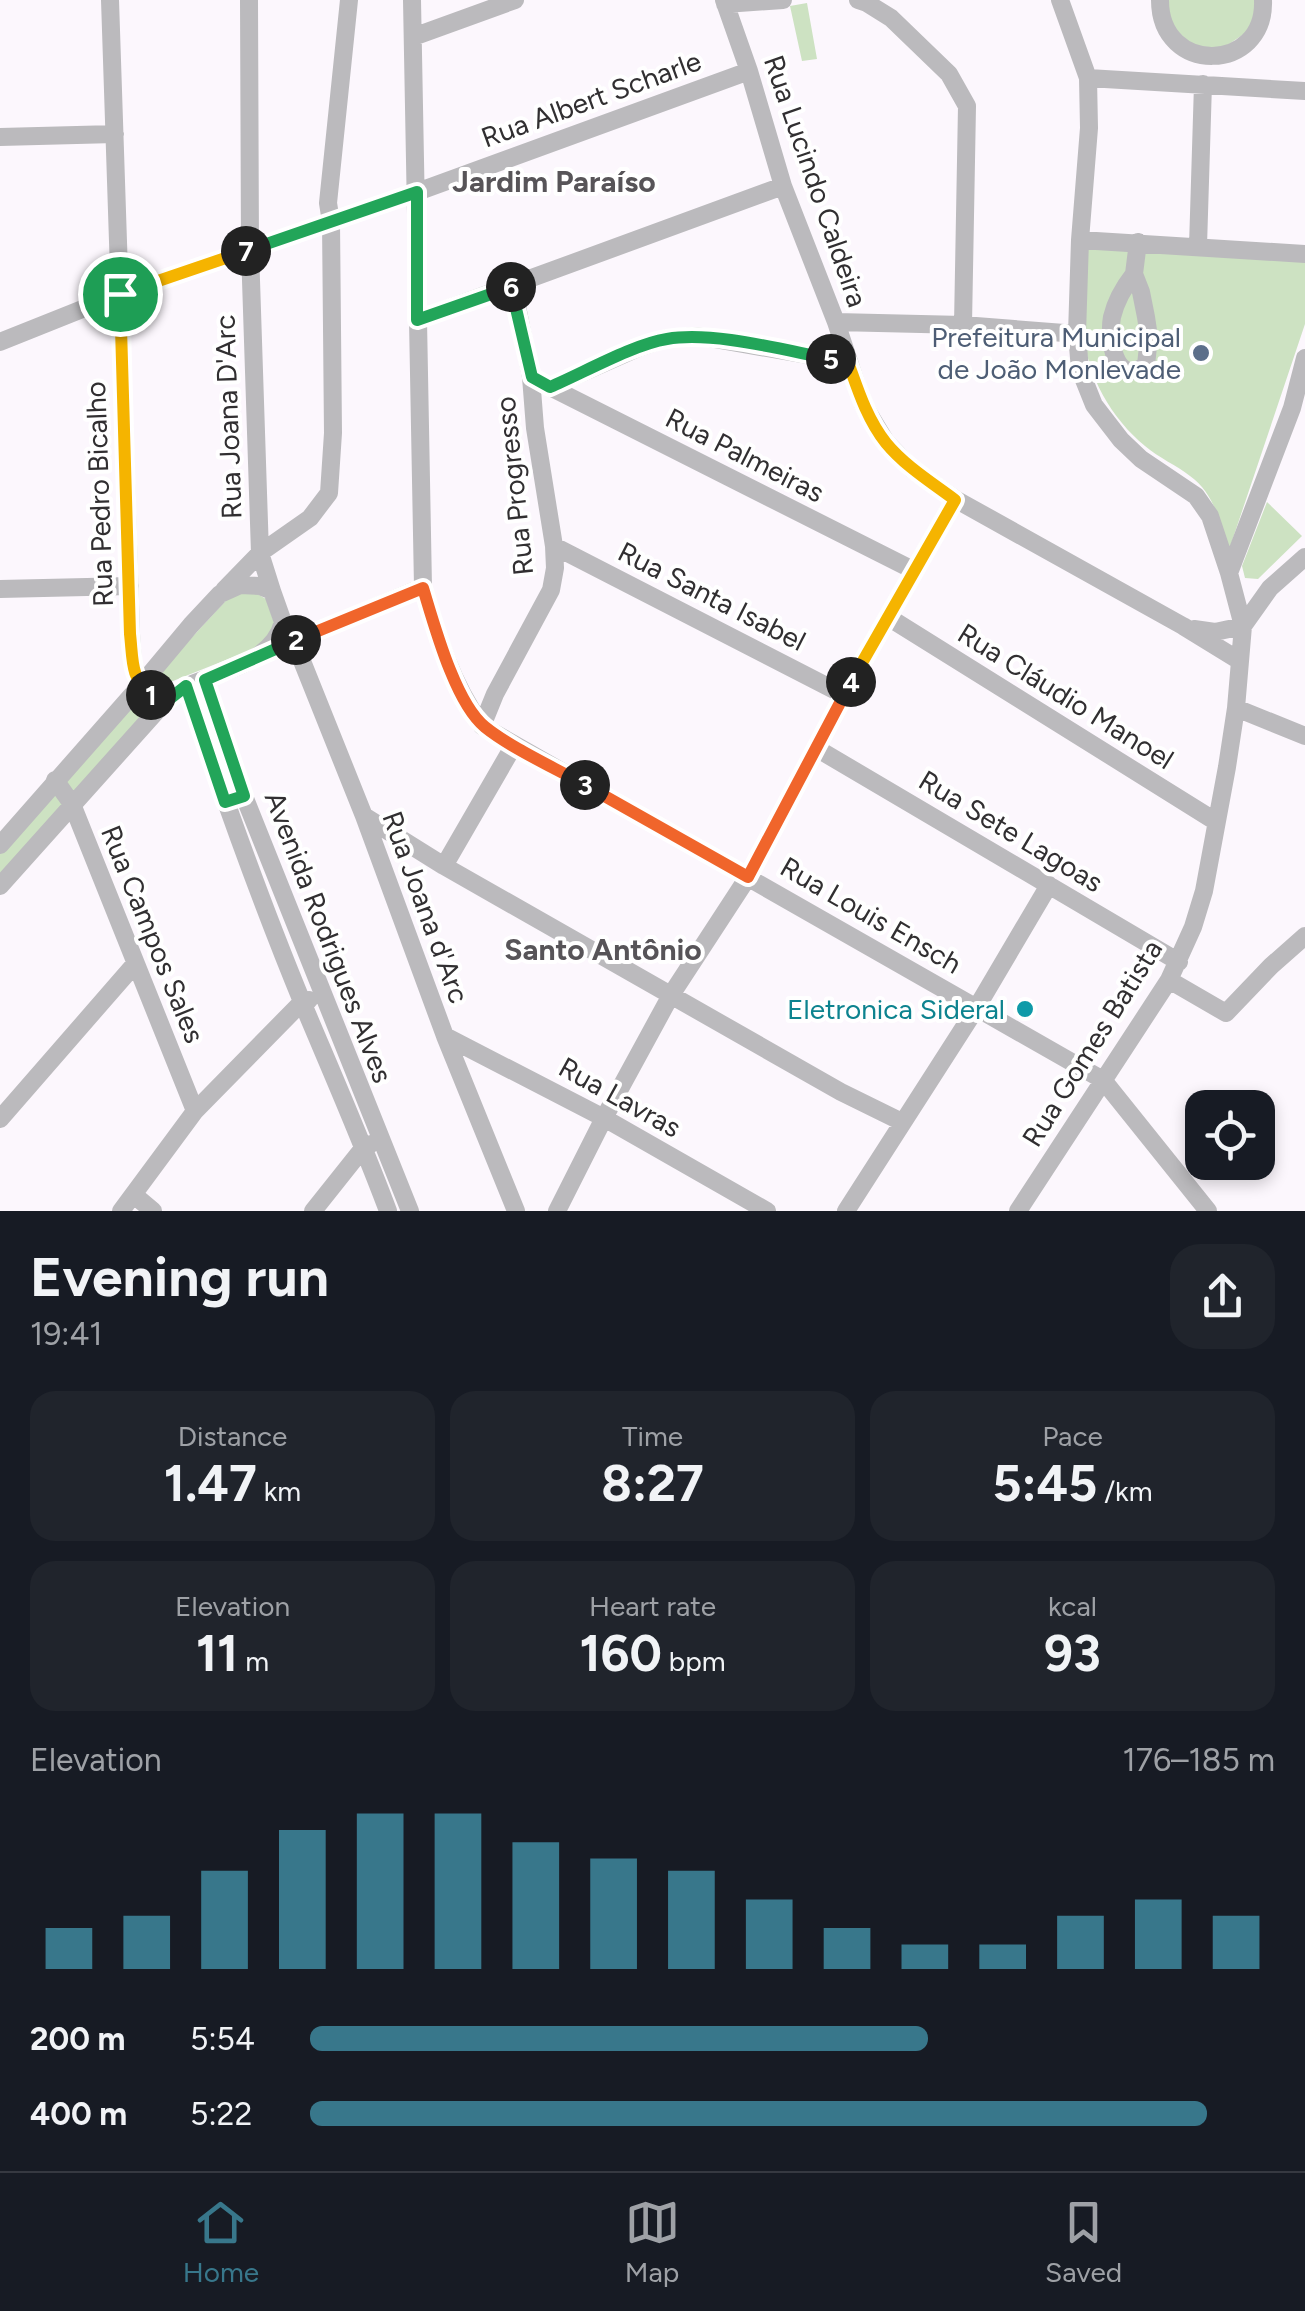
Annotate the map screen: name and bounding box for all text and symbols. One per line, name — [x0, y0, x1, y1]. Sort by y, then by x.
street label: Rua Albert Scharle — [477, 43, 705, 155]
street label: Rua Lucindo Caldeira — [757, 51, 875, 311]
district label: Jardim Paraíso — [452, 163, 656, 200]
pin: 7 — [221, 226, 271, 276]
text: 7 — [238, 234, 254, 268]
pin — [78, 252, 163, 337]
pin: 6 — [486, 262, 536, 312]
icon: arrive — [93, 267, 148, 322]
text: 6 — [503, 270, 519, 304]
street label: Rua Joana D'Arc — [207, 314, 249, 520]
place label: Prefeitura Municipal de João Monlevade — [931, 320, 1181, 386]
pin: 5 — [806, 334, 856, 384]
text: 5 — [823, 342, 839, 376]
marker: Prefeitura Municipal de João Monlevade — [1190, 342, 1212, 364]
street label: Rua Pedro Bicalho — [78, 381, 120, 607]
street label: Rua Progresso — [488, 395, 540, 577]
street label: Rua Palmeiras — [660, 401, 830, 509]
street label: Rua Santa Isabel — [613, 534, 811, 658]
pin: 2 — [271, 615, 321, 665]
street label: Rua Cláudio Manoel — [952, 616, 1180, 776]
text: 2 — [288, 623, 304, 657]
pin: 4 — [826, 657, 876, 707]
text: 4 — [842, 665, 860, 699]
pin: 1 — [126, 670, 176, 720]
text: 1 — [145, 678, 157, 712]
pin: 3 — [560, 760, 610, 810]
street label: Rua Sete Lagoas — [913, 763, 1109, 899]
text: 3 — [577, 768, 593, 802]
street label: Avenida Rodrigues Alves — [258, 787, 400, 1087]
street label: Rua Joana d'Arc — [376, 806, 476, 1008]
street label: Rua Campos Sales — [94, 820, 212, 1048]
street label: Rua Louis Ensch — [774, 849, 968, 981]
district label: Santo Antônio — [504, 931, 702, 968]
street label: Rua Gomes Batista — [1015, 933, 1169, 1153]
place label: Eletronica Sideral — [787, 992, 1005, 1026]
marker: Eletronica Sideral — [1014, 998, 1036, 1020]
street label: Rua Lavras — [553, 1050, 687, 1144]
map controls — [1185, 1090, 1275, 1180]
button: locate — [1185, 1090, 1275, 1180]
text: Evening run — [30, 1244, 329, 1310]
button: share — [1170, 1244, 1275, 1349]
text: 19:41 — [30, 1315, 103, 1353]
text: Distance — [178, 1419, 287, 1453]
text: Time — [622, 1419, 683, 1453]
text: Pace — [1042, 1419, 1103, 1453]
text: 1.47 — [164, 1453, 257, 1514]
text: 8:27 — [601, 1453, 704, 1514]
text: 5:45 — [992, 1453, 1097, 1514]
text: km — [257, 1474, 301, 1508]
text: /km — [1097, 1474, 1153, 1508]
text: Elevation — [175, 1589, 290, 1623]
text: Heart rate — [589, 1589, 716, 1623]
text: kcal — [1048, 1589, 1097, 1623]
text: 11 — [196, 1623, 238, 1684]
text: 160 — [579, 1623, 662, 1684]
text: 93 — [1044, 1623, 1101, 1684]
text: m — [238, 1644, 269, 1678]
text: bpm — [662, 1644, 726, 1678]
text: Elevation — [30, 1741, 162, 1779]
text: 176–185 m — [1122, 1741, 1275, 1779]
text: 200 m — [30, 2020, 126, 2058]
text: 5:54 — [190, 2020, 255, 2058]
text: 400 m — [30, 2095, 127, 2133]
text: 5:22 — [190, 2095, 252, 2133]
tab: Home — [183, 2195, 259, 2289]
tab: Map — [625, 2195, 680, 2289]
tab: Saved — [1045, 2195, 1122, 2289]

